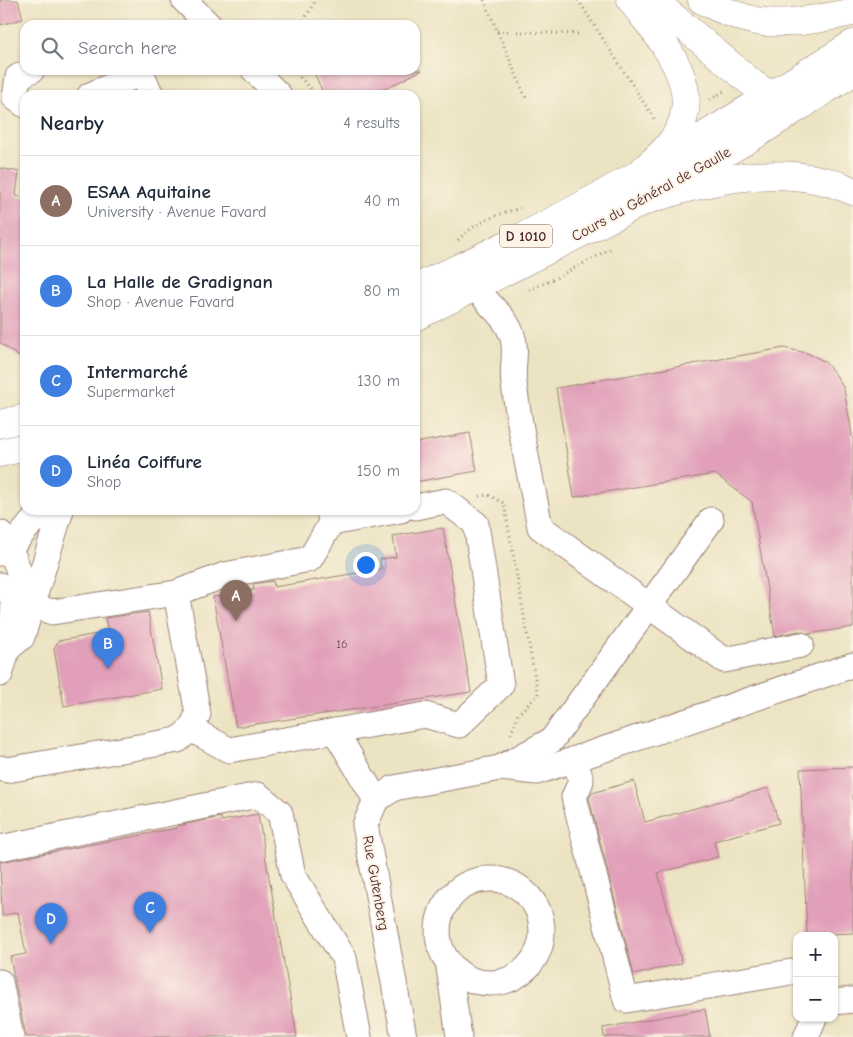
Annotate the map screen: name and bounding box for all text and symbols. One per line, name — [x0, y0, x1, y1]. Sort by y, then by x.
search box — [20, 20, 420, 75]
icon: search — [38, 34, 66, 62]
text: Search here — [78, 37, 177, 59]
text: Nearby — [40, 111, 104, 135]
text: 4 results — [343, 114, 400, 132]
street label: Cours du Général de Gaulle — [568, 142, 734, 245]
text: ESAA Aquitaine — [87, 181, 211, 203]
text: A — [52, 192, 60, 210]
text: 40 m — [364, 192, 400, 210]
text: University · Avenue Favard — [87, 203, 266, 221]
road number: D 1010 — [500, 225, 552, 248]
text: La Halle de Gradignan — [87, 271, 273, 293]
text: B — [51, 282, 61, 300]
text: 80 m — [363, 282, 400, 300]
text: Shop · Avenue Favard — [87, 293, 235, 311]
text: Intermarché — [87, 361, 188, 383]
text: C — [51, 372, 61, 390]
text: 130 m — [357, 372, 400, 390]
text: Supermarket — [87, 383, 175, 401]
text: Linéa Coiffure — [87, 451, 202, 473]
text: D — [51, 462, 61, 480]
text: 150 m — [357, 462, 400, 480]
text: Shop — [87, 473, 121, 491]
your location — [353, 552, 379, 578]
pin: A — [220, 580, 252, 621]
pin: B — [92, 628, 124, 669]
house number: 16 — [336, 637, 348, 651]
street label: Rue Gutenberg — [359, 834, 393, 932]
pin: C — [134, 892, 166, 933]
pin: D — [35, 903, 67, 944]
map controls — [793, 932, 838, 1022]
button: + — [793, 932, 838, 977]
button: − — [793, 977, 838, 1022]

